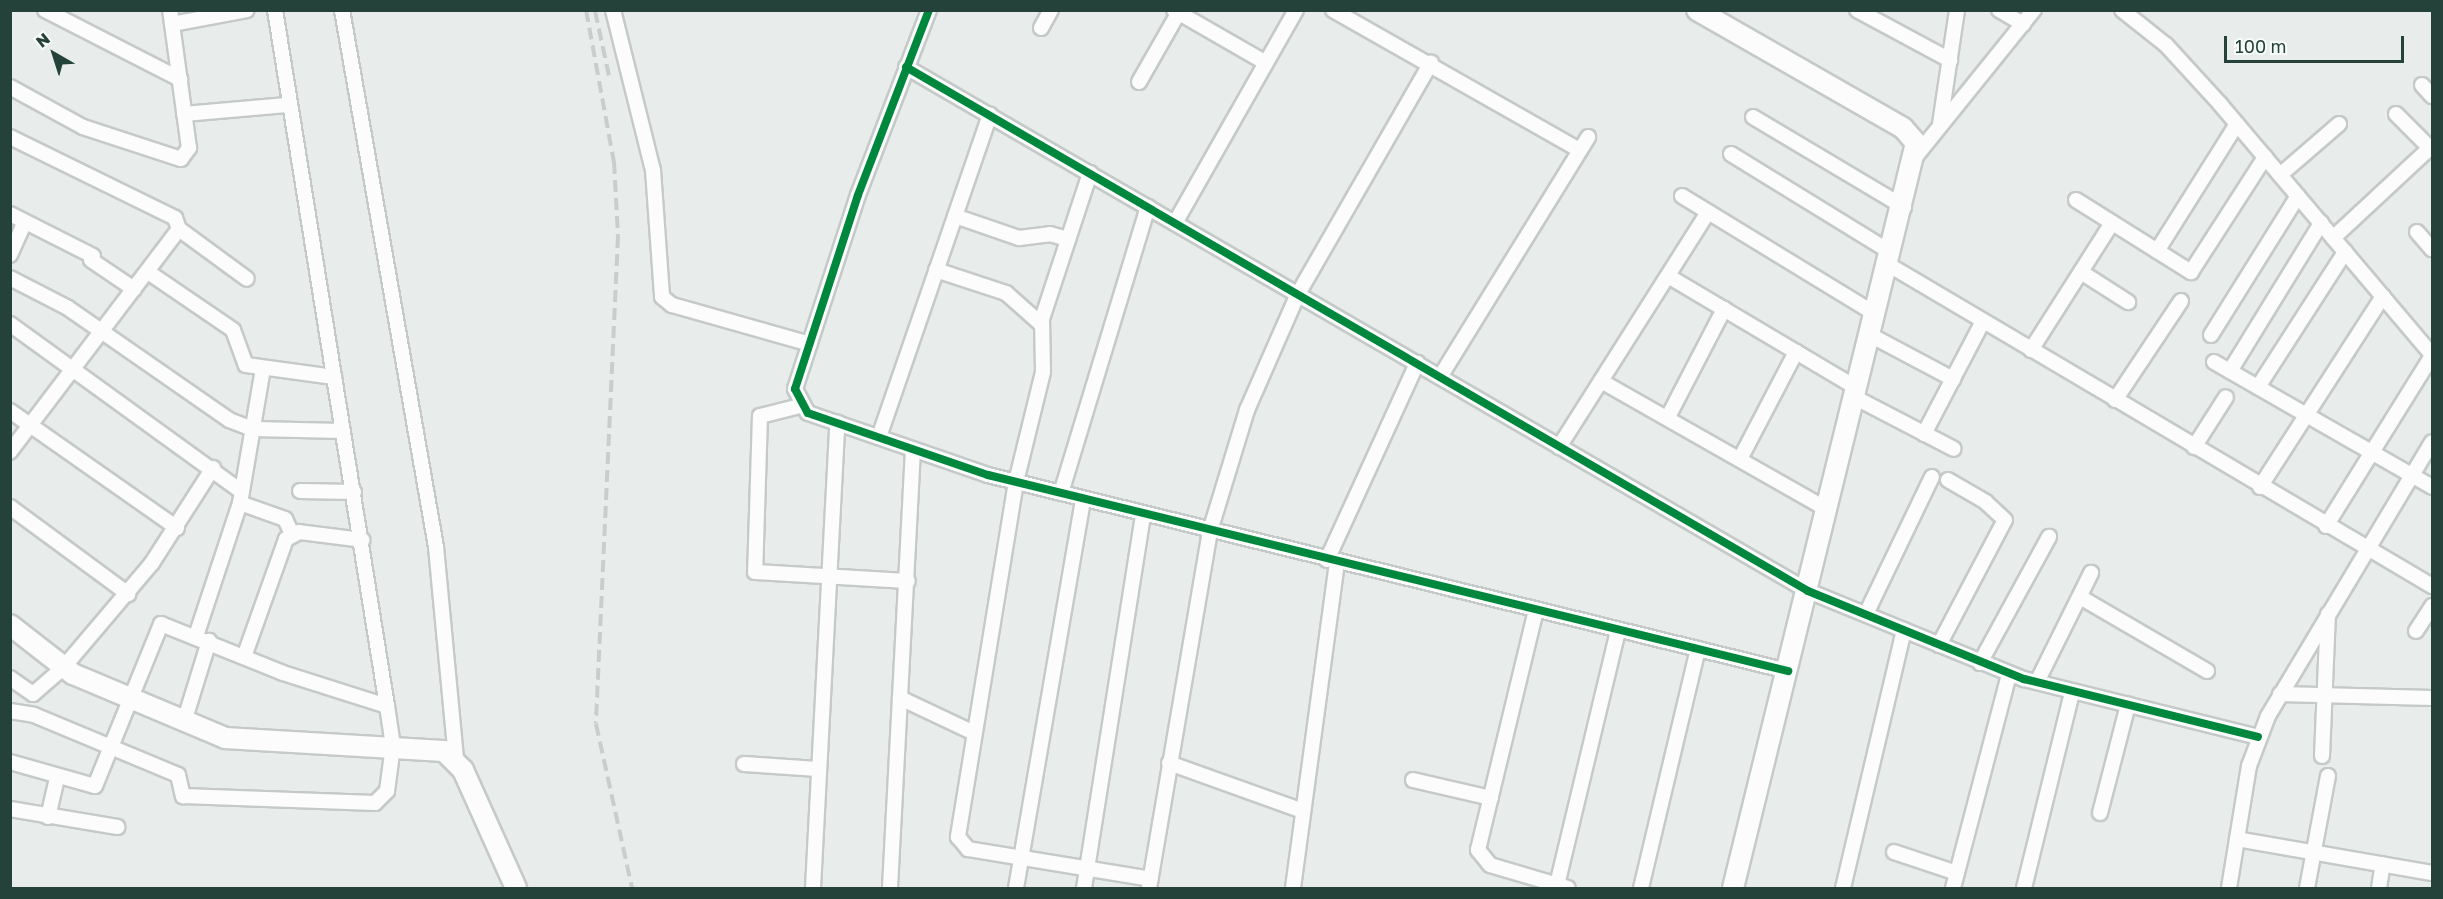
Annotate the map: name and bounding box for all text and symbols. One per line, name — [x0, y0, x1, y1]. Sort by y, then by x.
north arrow — [24, 24, 84, 84]
scale bar — [2227, 24, 2407, 62]
text: N — [32, 28, 54, 52]
text: 100 m — [2235, 35, 2286, 57]

